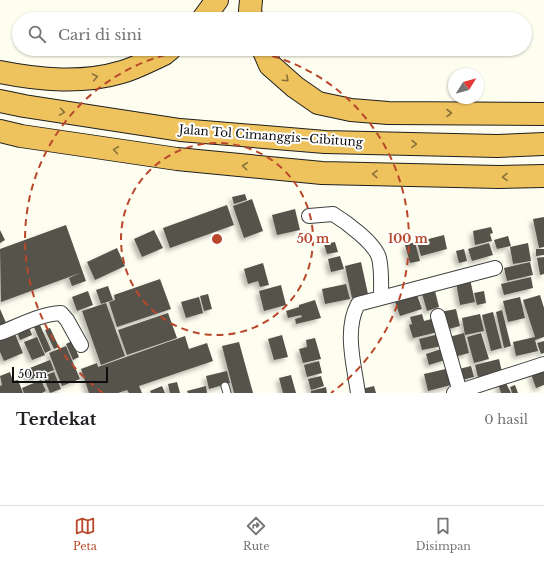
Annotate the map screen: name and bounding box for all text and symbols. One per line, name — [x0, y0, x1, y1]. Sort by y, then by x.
search box — [12, 12, 532, 56]
icon: search — [26, 23, 48, 45]
text: Cari di sini — [58, 25, 142, 44]
north arrow — [448, 68, 484, 104]
one-way arrow — [92, 74, 98, 82]
one-way arrow — [281, 75, 289, 82]
one-way arrow — [59, 107, 65, 116]
one-way arrow — [446, 109, 452, 117]
street label: Jalan Tol Cimanggis–Cibitung — [177, 121, 364, 149]
one-way arrow — [411, 140, 417, 148]
one-way arrow — [113, 146, 119, 155]
one-way arrow — [242, 161, 248, 170]
one-way arrow — [372, 170, 378, 178]
one-way arrow — [502, 173, 508, 181]
text: 50 m — [297, 231, 330, 246]
text: 100 m — [388, 231, 429, 246]
centre of rings — [210, 232, 224, 246]
scale bar — [12, 365, 108, 384]
text: 50 m — [18, 367, 47, 381]
text: Terdekat — [16, 409, 96, 430]
text: 0 hasil — [484, 411, 528, 428]
tab: Peta — [73, 515, 97, 553]
tab: Rute — [243, 515, 270, 553]
tab: Disimpan — [416, 515, 471, 553]

